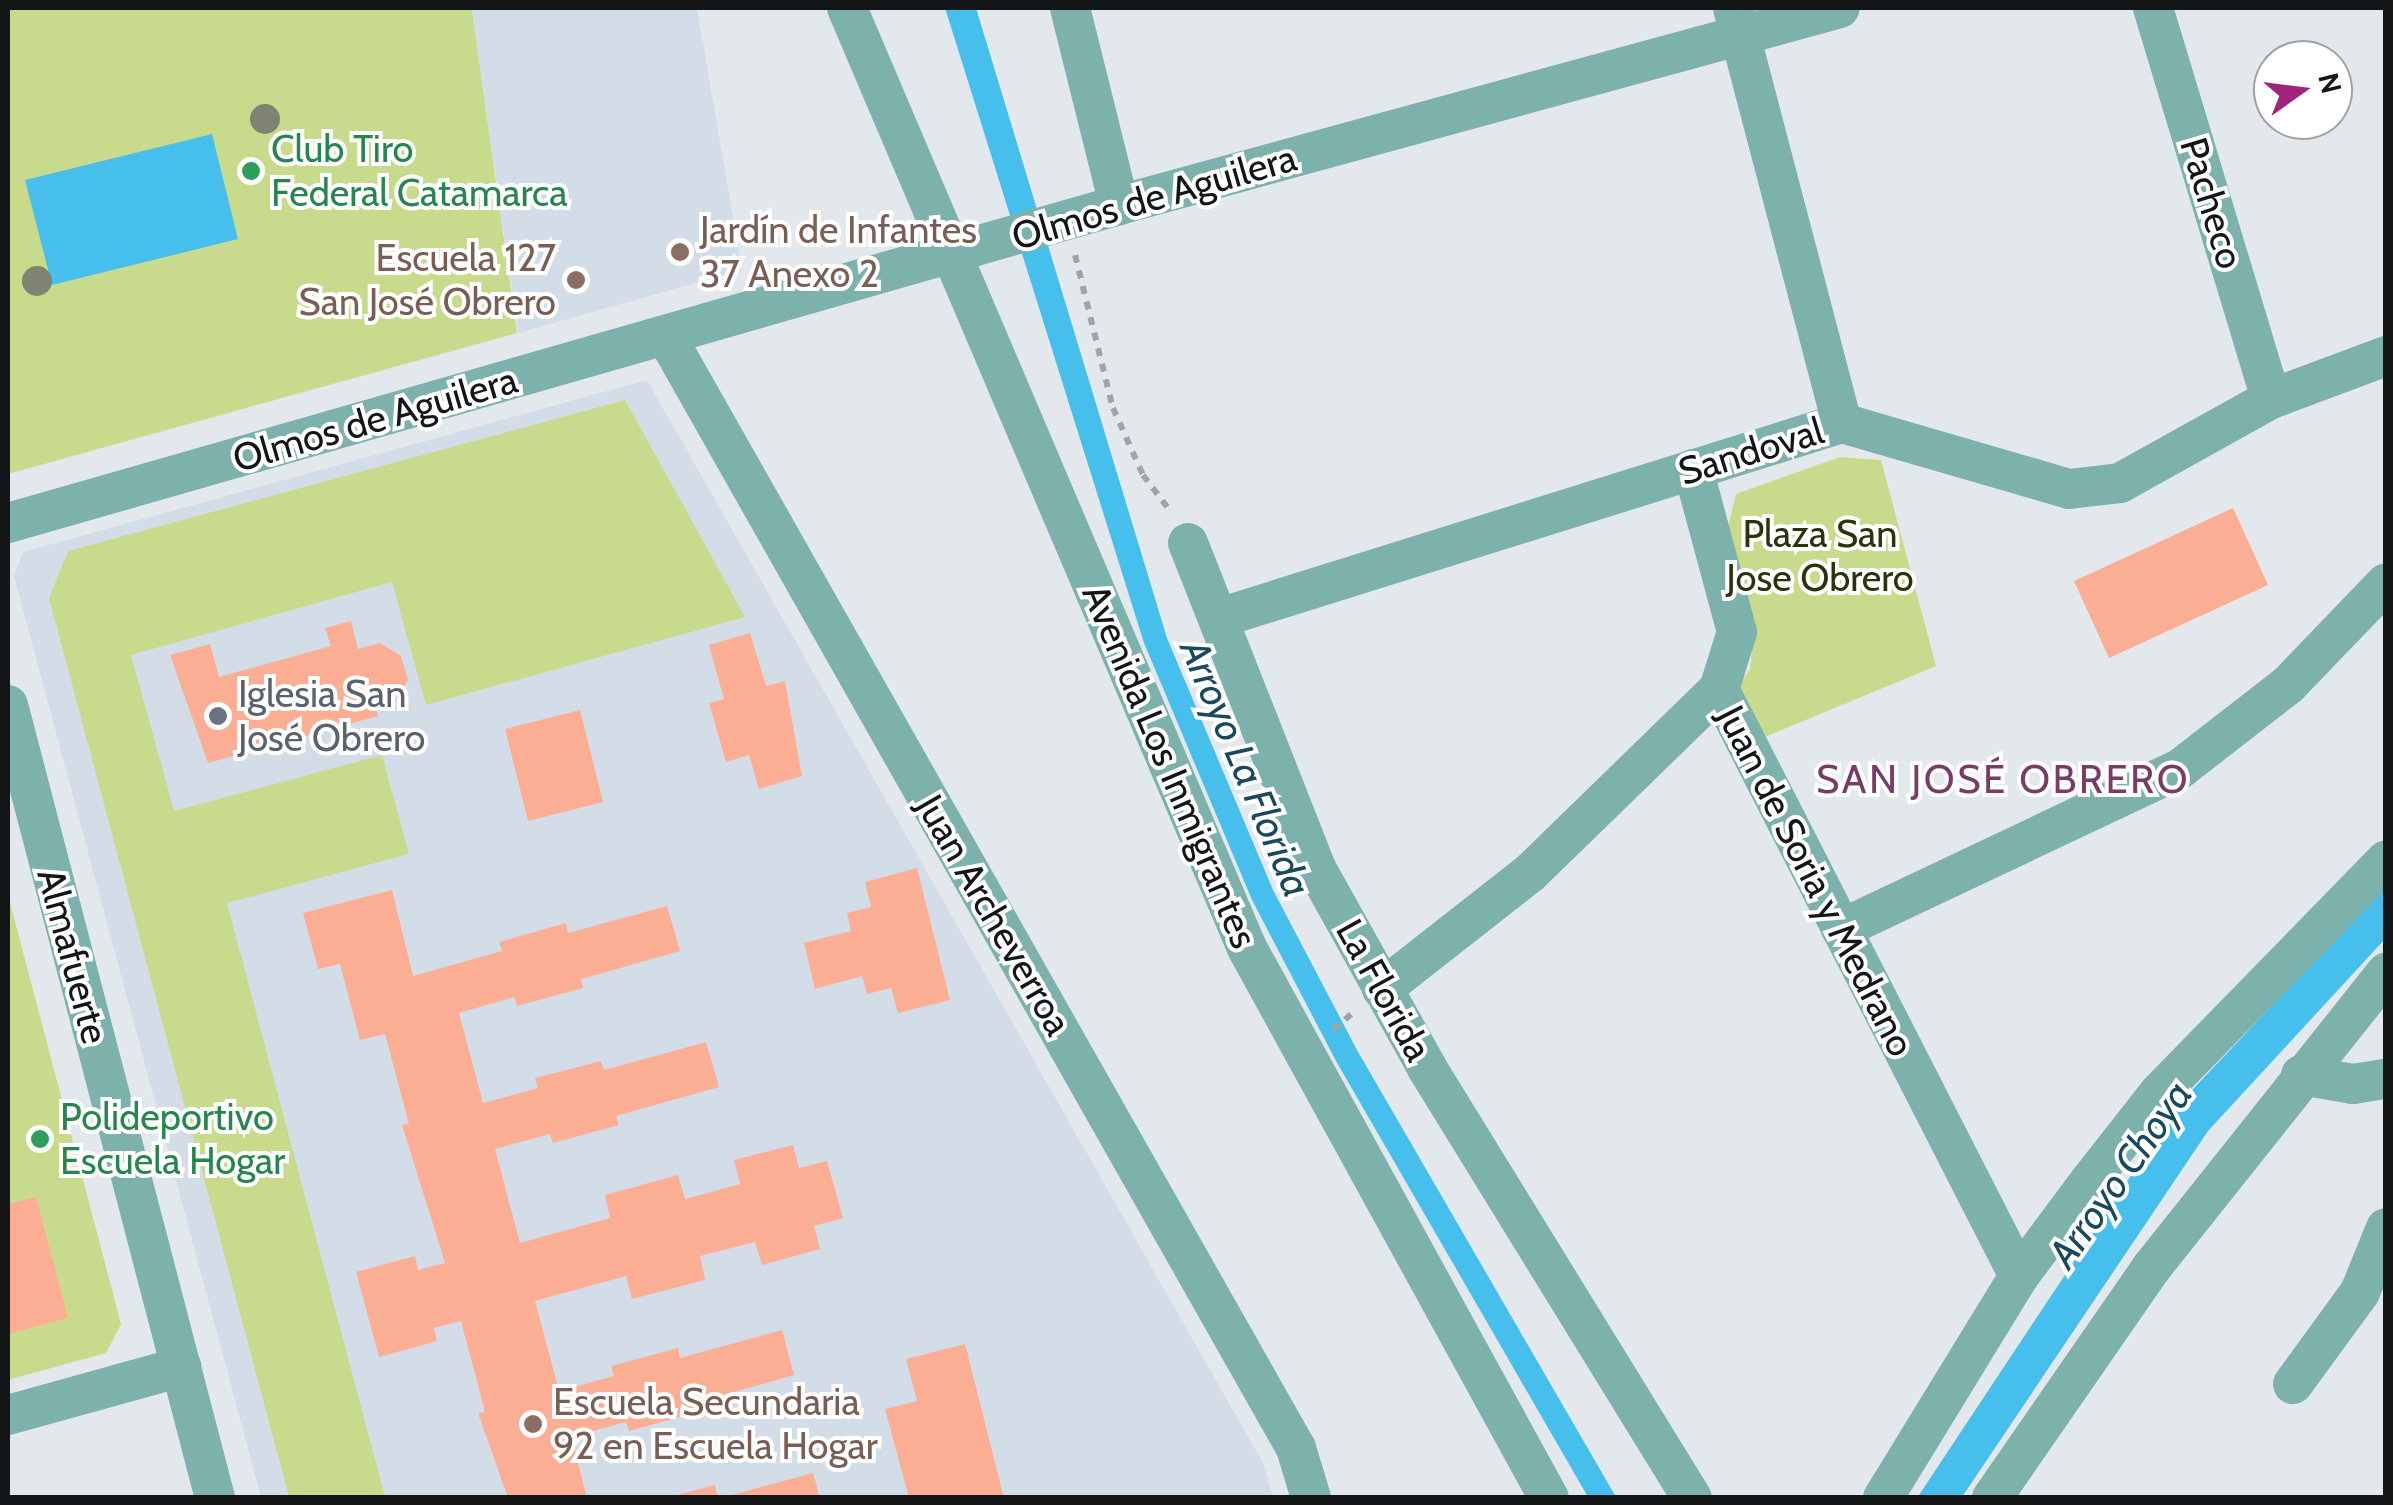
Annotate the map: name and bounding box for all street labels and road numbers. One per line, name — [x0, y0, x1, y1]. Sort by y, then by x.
street label: Pacheco — [2171, 132, 2253, 274]
street label: Olmos de Aguilera — [1006, 135, 1302, 259]
street label: Olmos de Aguilera — [227, 357, 523, 481]
street label: Sandoval — [1673, 407, 1829, 495]
street label: Avenida Los Inmigrantes — [1073, 577, 1267, 955]
street label: Juan de Soria y Medrano — [1708, 698, 1924, 1064]
street label: Juan Archeverroa — [907, 787, 1081, 1043]
street label: Almafuerte — [28, 863, 118, 1049]
street label: La Florida — [1327, 911, 1441, 1069]

